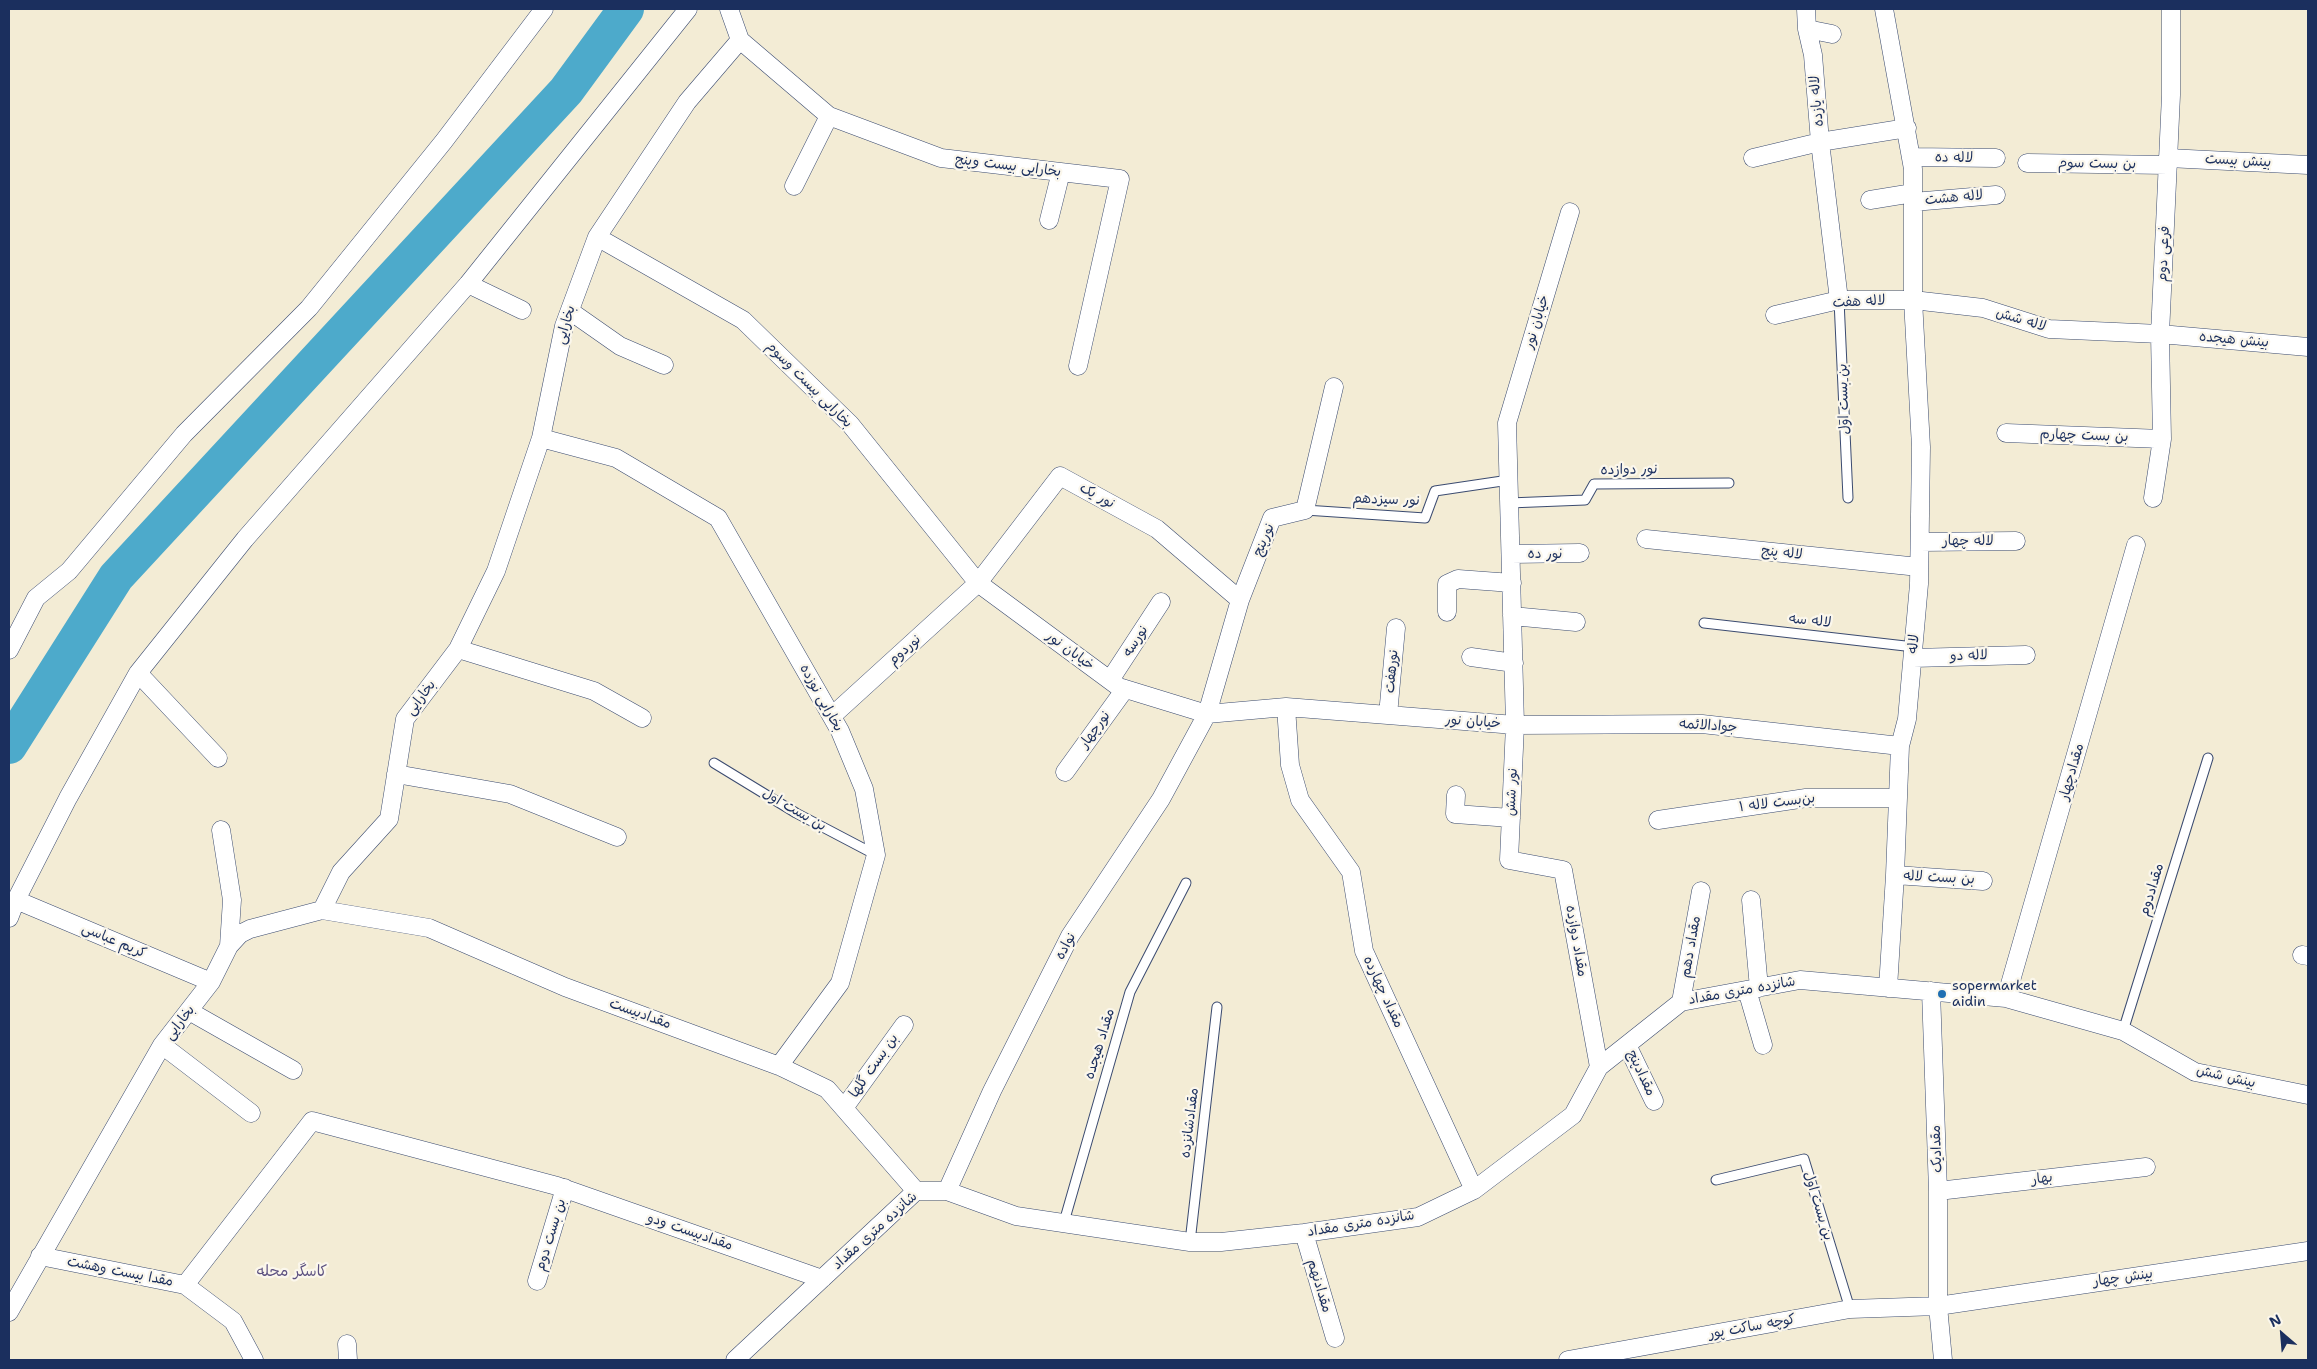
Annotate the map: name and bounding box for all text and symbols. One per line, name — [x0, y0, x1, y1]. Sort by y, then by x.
street label: لاله یازده — [1806, 75, 1828, 127]
street label: لاله ده — [1935, 149, 1973, 167]
street label: بخارایی بیست وپنج — [954, 151, 1062, 181]
street label: بینش بیست — [2204, 151, 2272, 171]
street label: بن بست سوم — [2058, 155, 2136, 173]
street label: لاله هشت — [1924, 187, 1984, 209]
street label: فرعی دوم — [2154, 225, 2174, 283]
street label: لاله هفت — [1832, 292, 1886, 312]
street label: خیابان نور — [1521, 293, 1553, 351]
street label: بخارایی — [552, 304, 580, 346]
street label: لاله شش — [1994, 304, 2048, 336]
street label: بینش هیجده — [2198, 329, 2270, 351]
street label: بخارایی بیست وسوم — [762, 338, 856, 432]
street label: بن بست اول — [1834, 363, 1854, 435]
street label: بن بست چهارم — [2039, 426, 2129, 446]
street label: نور دوازده — [1600, 461, 1658, 479]
street label: نور یک — [1077, 480, 1117, 512]
street label: نور سیزدهم — [1352, 490, 1420, 510]
street label: نورپنج — [1250, 521, 1278, 559]
street label: لاله چهار — [1942, 533, 1994, 549]
street label: لاله پنج — [1761, 542, 1803, 564]
street label: نور ده — [1528, 546, 1562, 562]
street label: لاله سه — [1788, 610, 1832, 632]
street label: نورسه — [1120, 622, 1152, 660]
street label: خیابان نور — [1043, 628, 1097, 674]
street label: نوردوم — [885, 631, 925, 669]
street label: لاله — [1905, 633, 1923, 655]
street label: لاله دو — [1950, 647, 1988, 665]
street label: نورهفت — [1382, 648, 1402, 694]
street label: بخارایی نوزده — [796, 661, 846, 735]
street label: بخارایی — [402, 677, 440, 719]
street label: نورچهار — [1076, 708, 1114, 752]
street label: خیابان نور — [1445, 712, 1501, 732]
street label: جوادالائمه — [1678, 716, 1738, 736]
street label: مقدادچهار — [2056, 742, 2088, 802]
street label: نور شش — [1502, 768, 1522, 816]
street label: بن بست اول — [759, 785, 829, 835]
street label: بن‌بست لاله ۱ — [1738, 790, 1816, 816]
street label: مقداددوم — [2136, 862, 2168, 918]
street label: بن بست لاله — [1903, 868, 1975, 888]
street label: مقداد دوازده — [1561, 904, 1591, 978]
street label: مقداد دهم — [1677, 915, 1705, 979]
street label: کریم عباسی — [79, 920, 149, 962]
street label: نواده — [1052, 929, 1080, 963]
street label: مقداد چهارده — [1359, 953, 1407, 1031]
street label: شانزده متری مقداد — [1687, 973, 1797, 1009]
place label: sopermarket aidin — [1952, 978, 2037, 1010]
marker: sopermarket aidin — [1936, 988, 1948, 1000]
street label: مقدادبیست — [607, 995, 673, 1033]
street label: بخارایی — [161, 1002, 199, 1044]
street label: مقداد هیجده — [1081, 1007, 1119, 1081]
street label: بن بست گلها — [846, 1031, 902, 1101]
street label: مقدادپنج — [1623, 1047, 1659, 1099]
street label: بینش شش — [2195, 1062, 2257, 1092]
street label: مقدادشانزده — [1177, 1087, 1203, 1159]
street label: مقدادیک — [1928, 1125, 1946, 1173]
street label: بهار — [2030, 1169, 2054, 1189]
street label: بن بست اول — [1800, 1170, 1836, 1242]
street label: شانزده متری مقداد — [829, 1189, 921, 1273]
street label: بن بست دوم — [532, 1197, 570, 1273]
street label: شانزده متری مقداد — [1306, 1207, 1416, 1241]
street label: مقدادبیست ودو — [645, 1210, 735, 1254]
street label: مقدا بیست وهشت — [66, 1253, 174, 1291]
street label: مقدادنهم — [1303, 1257, 1335, 1315]
district label: کاسگر محله — [257, 1263, 327, 1281]
street label: بینش چهار — [2092, 1265, 2154, 1291]
north arrow — [2257, 1309, 2307, 1359]
text: N — [2266, 1310, 2284, 1331]
street label: کوچه ساکت پور — [1707, 1311, 1797, 1343]

